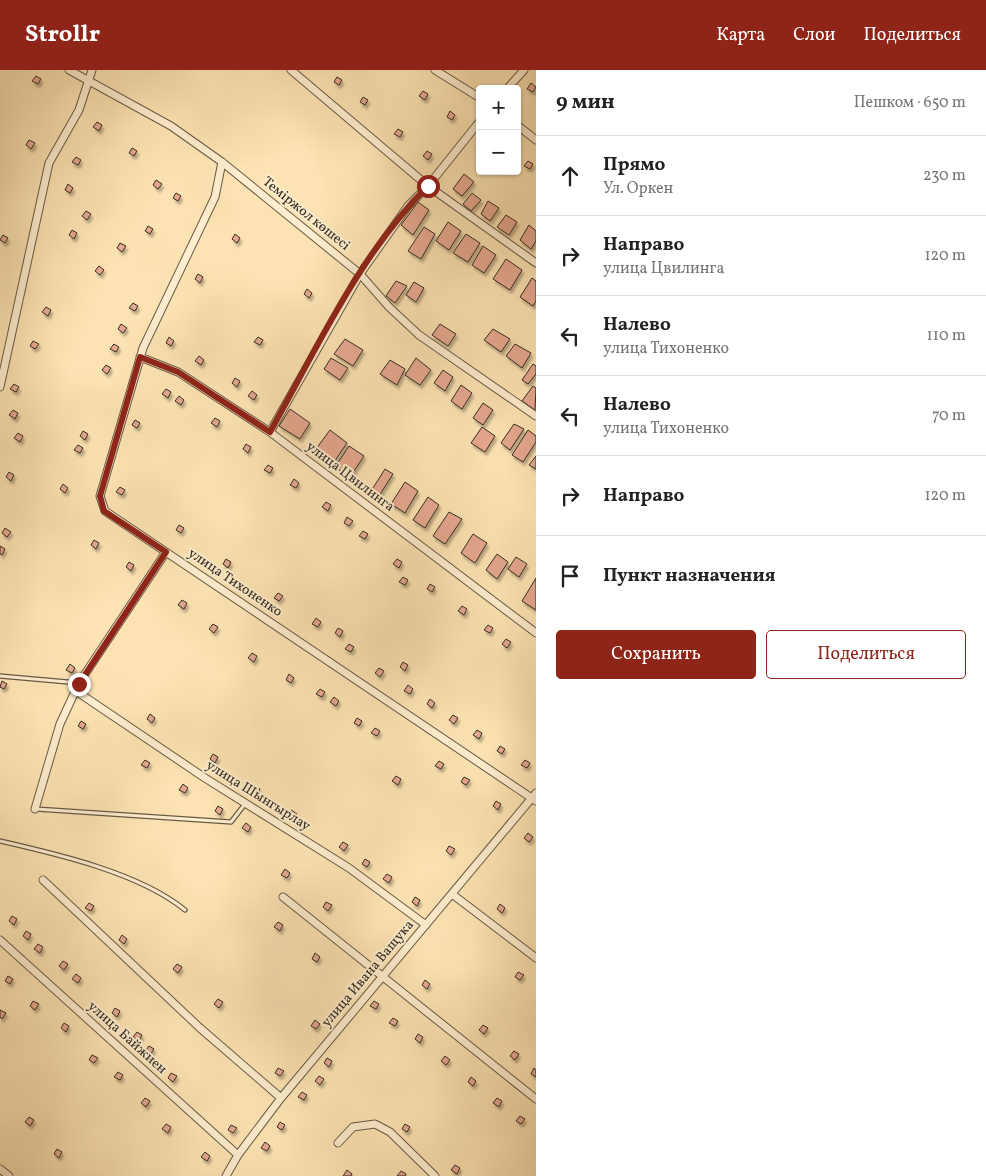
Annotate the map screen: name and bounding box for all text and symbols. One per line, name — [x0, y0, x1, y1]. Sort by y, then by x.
text: Strollr — [25, 18, 100, 52]
text: Карта — [717, 23, 765, 48]
text: Слои — [793, 23, 835, 48]
text: Поделиться — [863, 23, 961, 48]
map controls — [476, 85, 521, 175]
button: + — [476, 85, 521, 130]
text: 9 мин — [556, 88, 615, 117]
text: Пешком · 650 m — [854, 92, 966, 114]
button: − — [476, 130, 521, 175]
text: Прямо — [603, 152, 665, 178]
icon: ahead — [556, 162, 584, 190]
text: 230 m — [923, 165, 966, 187]
street label: Теміржол көшесі — [258, 173, 354, 255]
route start — [417, 175, 440, 198]
text: Ул. Оркен — [603, 178, 673, 200]
text: Направо — [603, 232, 685, 258]
icon: right — [556, 242, 584, 270]
text: 120 m — [924, 245, 966, 267]
text: улица Цвилинга — [603, 258, 724, 280]
text: Налево — [603, 312, 671, 338]
icon: left — [556, 322, 584, 350]
text: 110 m — [927, 325, 966, 347]
text: улица Тихоненко — [603, 338, 729, 360]
text: Налево — [603, 392, 671, 418]
icon: left — [556, 402, 584, 430]
text: 70 m — [932, 405, 966, 427]
text: улица Тихоненко — [603, 418, 729, 440]
street label: улица Цвилинга — [302, 437, 398, 517]
icon: right — [556, 482, 584, 510]
text: Направо — [603, 483, 685, 509]
text: 120 m — [924, 485, 966, 507]
street label: улица Тихоненко — [184, 544, 286, 622]
icon: arrive — [556, 562, 584, 590]
text: Пункт назначения — [603, 563, 776, 589]
button: Сохранить — [556, 630, 756, 679]
button: Поделиться — [766, 630, 966, 679]
route end — [68, 673, 91, 696]
street label: улица Шынгырлау — [202, 756, 314, 836]
street label: улица Ивана Ващука — [318, 916, 418, 1032]
street label: улица Байжиен — [83, 997, 171, 1079]

